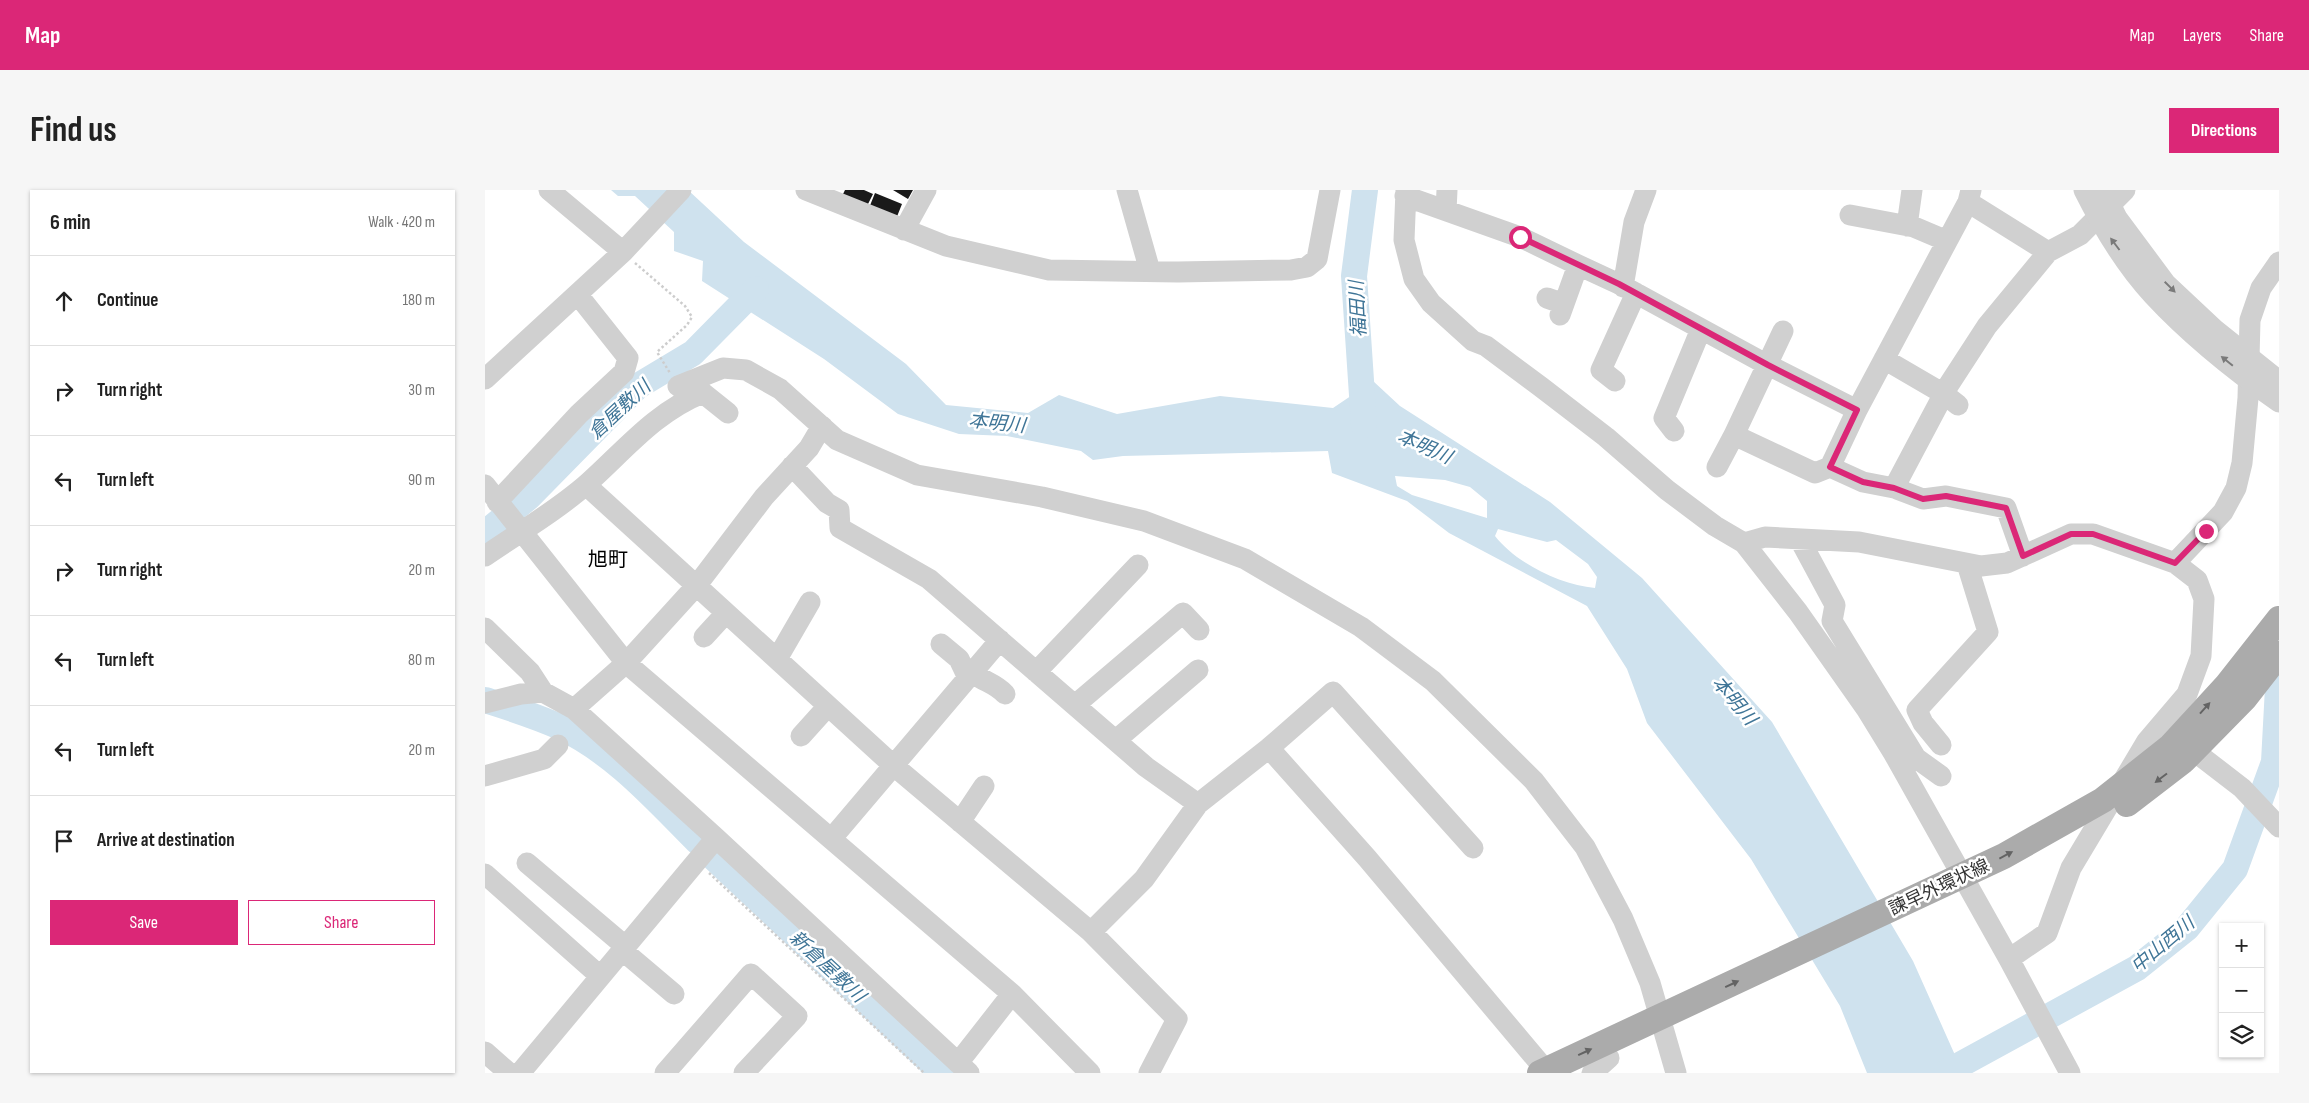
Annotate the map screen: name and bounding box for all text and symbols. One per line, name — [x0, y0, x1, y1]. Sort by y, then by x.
text: Map — [25, 21, 60, 50]
text: Map — [2130, 25, 2155, 46]
text: Layers — [2183, 25, 2222, 46]
text: Share — [2250, 25, 2284, 46]
button: Directions — [2169, 108, 2279, 153]
text: Find us — [30, 109, 117, 152]
text: 6 min — [50, 210, 91, 235]
text: Walk · 420 m — [368, 213, 435, 232]
route start — [1509, 226, 1532, 249]
one-way arrow — [2110, 238, 2121, 251]
water label: 福田川 — [1345, 278, 1371, 338]
one-way arrow — [2164, 281, 2176, 293]
icon: ahead — [50, 287, 78, 315]
text: Continue — [97, 289, 158, 312]
text: 180 m — [402, 291, 435, 310]
one-way arrow — [2221, 355, 2234, 366]
water label: 倉屋敷川 — [584, 374, 657, 444]
icon: right — [50, 377, 78, 405]
text: Turn right — [97, 379, 162, 402]
text: 30 m — [408, 381, 435, 400]
water label: 本明川 — [967, 409, 1028, 438]
water label: 本明川 — [1394, 425, 1457, 470]
icon: left — [50, 467, 78, 495]
text: Turn left — [97, 469, 154, 492]
text: 90 m — [408, 471, 435, 490]
route end — [2195, 520, 2218, 543]
district label: 旭町 — [588, 548, 628, 572]
icon: right — [50, 557, 78, 585]
text: Turn right — [97, 559, 162, 582]
text: 20 m — [408, 561, 435, 580]
icon: left — [50, 647, 78, 675]
text: Turn left — [97, 649, 154, 672]
text: 80 m — [408, 651, 435, 670]
water label: 本明川 — [1707, 672, 1762, 732]
one-way arrow — [2199, 702, 2211, 714]
icon: left — [50, 737, 78, 765]
text: Turn left — [97, 739, 154, 762]
text: 20 m — [408, 741, 435, 760]
one-way arrow — [2155, 772, 2168, 783]
icon: arrive — [50, 827, 78, 855]
text: Arrive at destination — [97, 829, 235, 852]
one-way arrow — [1998, 851, 2013, 859]
street label: 諫早外環状線 — [1886, 855, 1993, 920]
button: Save — [50, 900, 238, 945]
button: Share — [248, 900, 435, 945]
water label: 中山西川 — [2126, 911, 2201, 978]
map controls — [2219, 923, 2264, 1058]
button: + — [2219, 923, 2264, 968]
water label: 新倉屋敷川 — [784, 926, 871, 1009]
button: − — [2219, 968, 2264, 1013]
one-way arrow — [1725, 980, 1739, 988]
button: layers — [2219, 1013, 2264, 1058]
one-way arrow — [1578, 1048, 1592, 1056]

